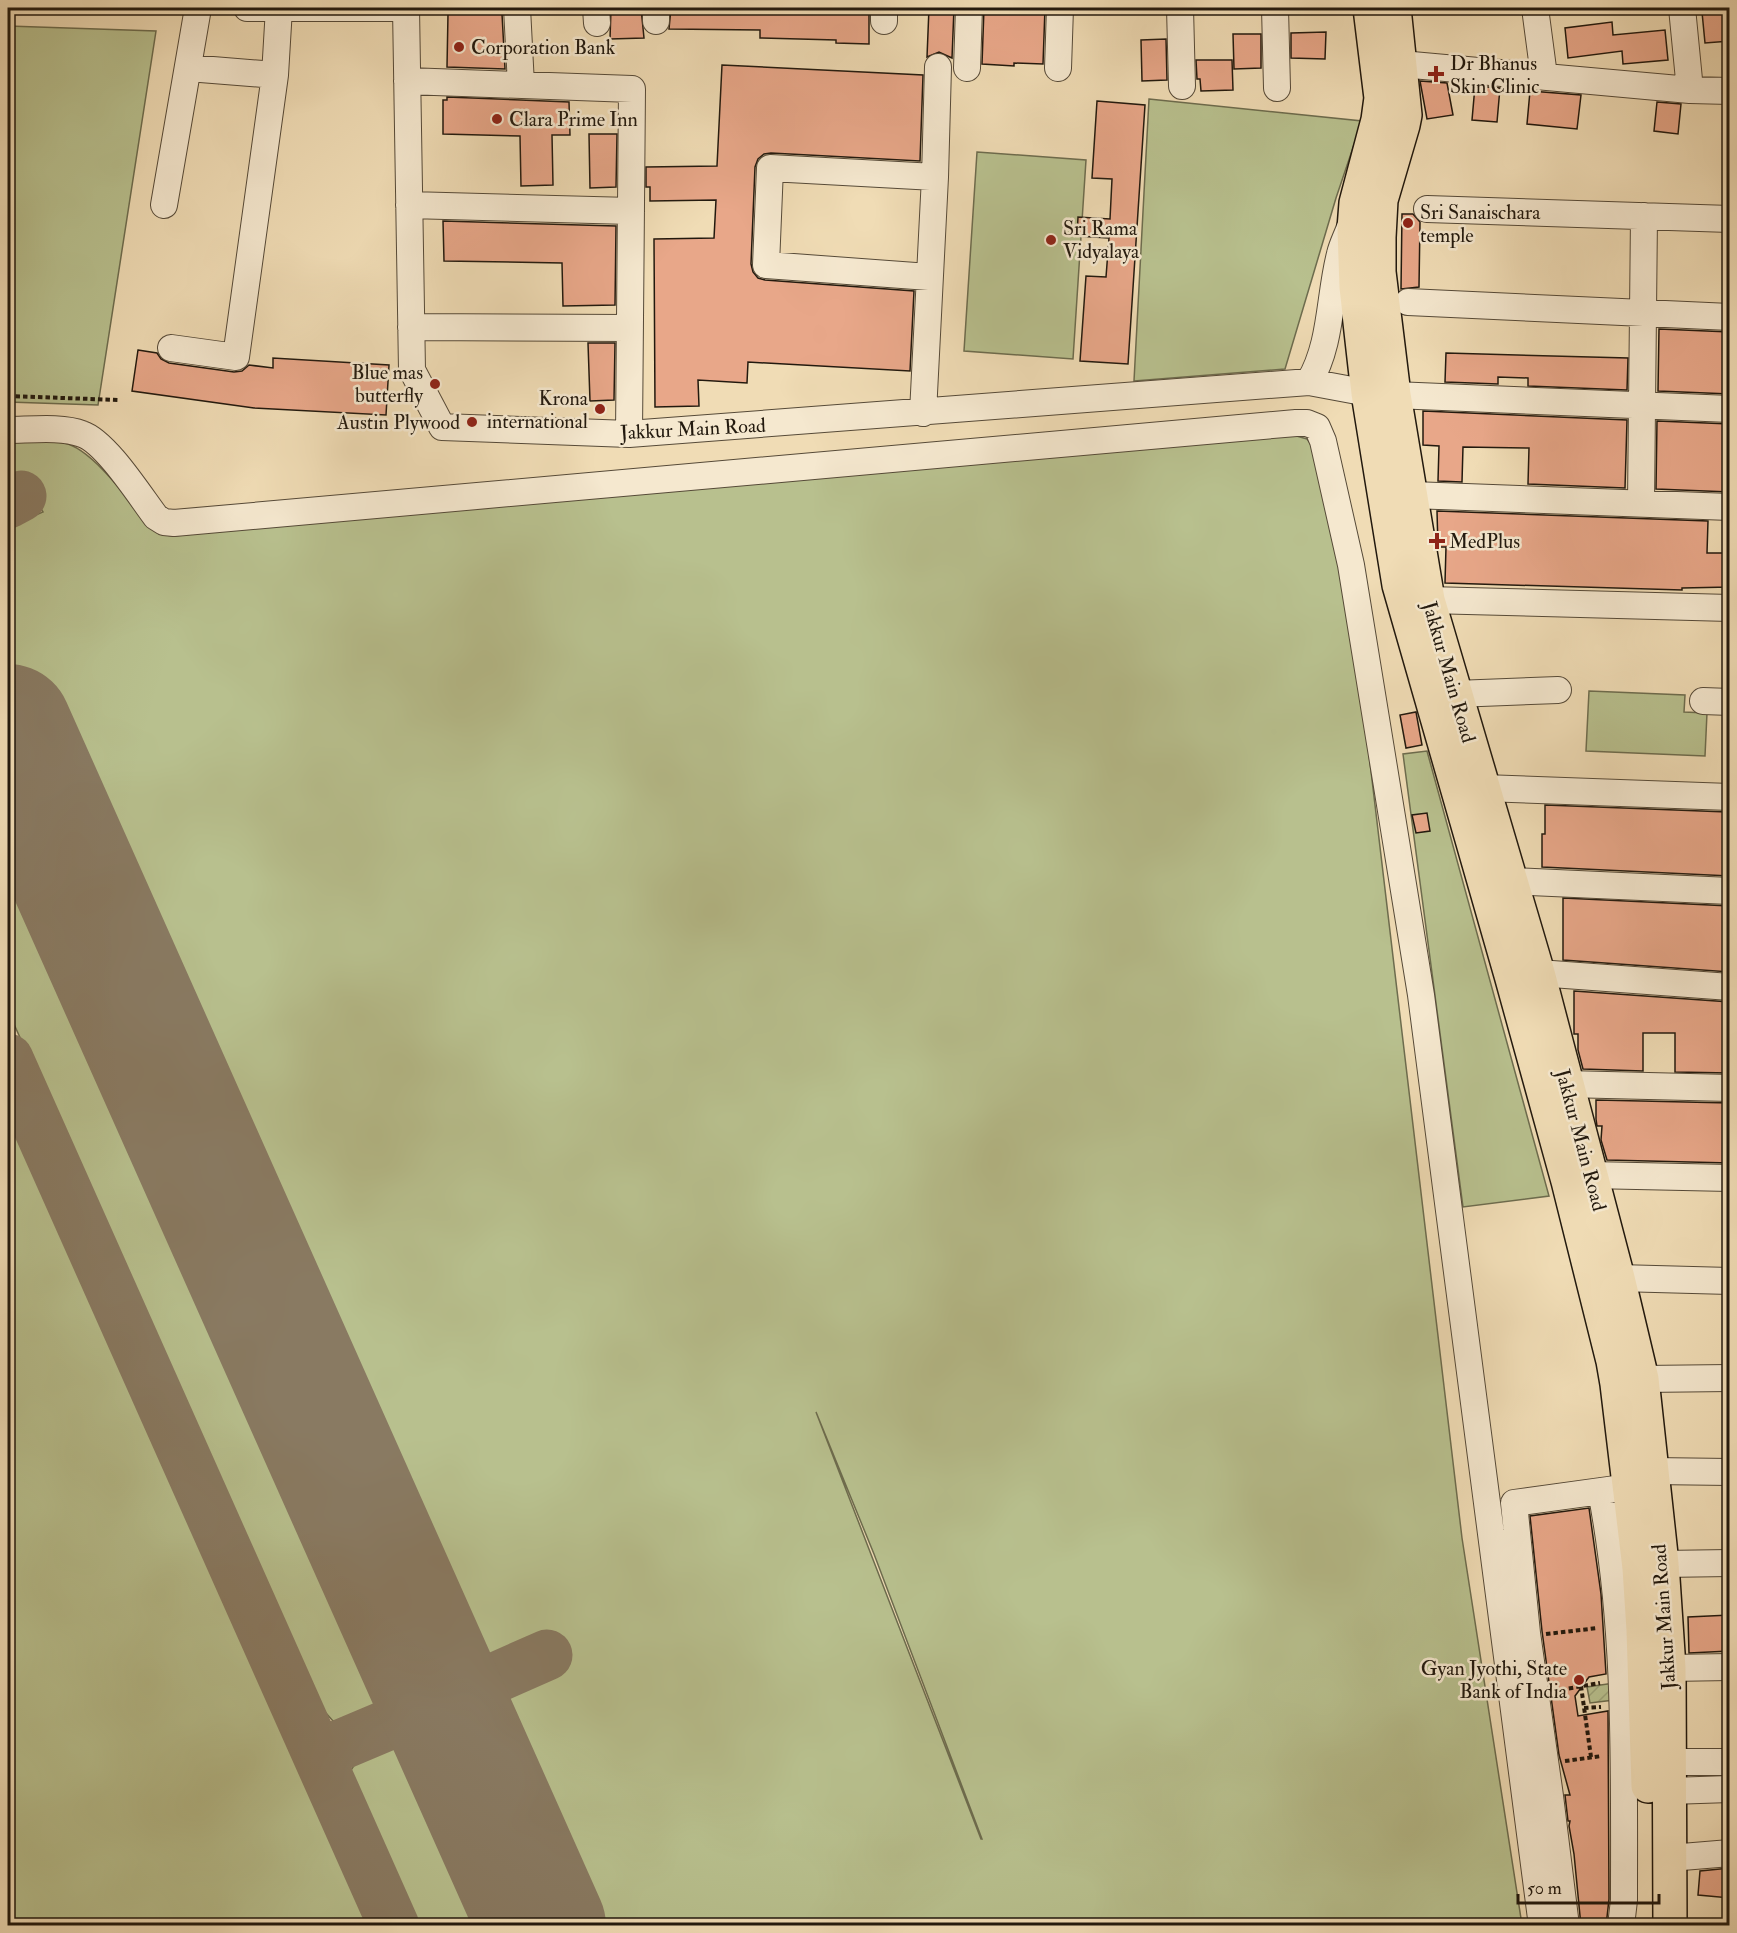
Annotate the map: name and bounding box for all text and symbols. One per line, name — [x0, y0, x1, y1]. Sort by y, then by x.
place label: Corporation Bank — [471, 35, 616, 61]
marker: Corporation Bank — [452, 40, 466, 54]
place label: Dr Bhanus Skin Clinic — [1450, 51, 1539, 99]
marker: Dr Bhanus Skin Clinic — [1427, 65, 1445, 83]
place label: Clara Prime Inn — [509, 107, 638, 132]
marker: Clara Prime Inn — [490, 112, 504, 126]
place label: Sri Sanaischara temple — [1420, 200, 1541, 249]
place label: Sri Rama Vidyalaya — [1063, 216, 1140, 264]
marker: Sri Sanaischara temple — [1401, 216, 1415, 230]
marker: Sri Rama Vidyalaya — [1044, 233, 1058, 247]
place label: Blue mas butterfly — [351, 360, 424, 408]
marker: Blue mas butterfly — [428, 377, 442, 391]
place label: Krona international — [487, 386, 589, 434]
marker: Krona international — [593, 402, 607, 416]
place label: Austin Plywood — [336, 410, 460, 435]
street label: Jakkur Main Road — [618, 413, 767, 445]
marker: Austin Plywood — [465, 415, 479, 429]
place label: MedPlus — [1449, 529, 1520, 554]
marker: MedPlus — [1430, 534, 1444, 548]
street label: Jakkur Main Road — [1417, 597, 1481, 746]
street label: Jakkur Main Road — [1550, 1065, 1612, 1214]
street label: Jakkur Main Road — [1646, 1543, 1682, 1692]
place label: Gyan Jyothi, State Bank of India — [1421, 1656, 1568, 1704]
marker: Gyan Jyothi, State Bank of India — [1572, 1673, 1586, 1687]
scale bar — [1518, 1867, 1659, 1905]
text: 50 m — [1527, 1877, 1562, 1900]

